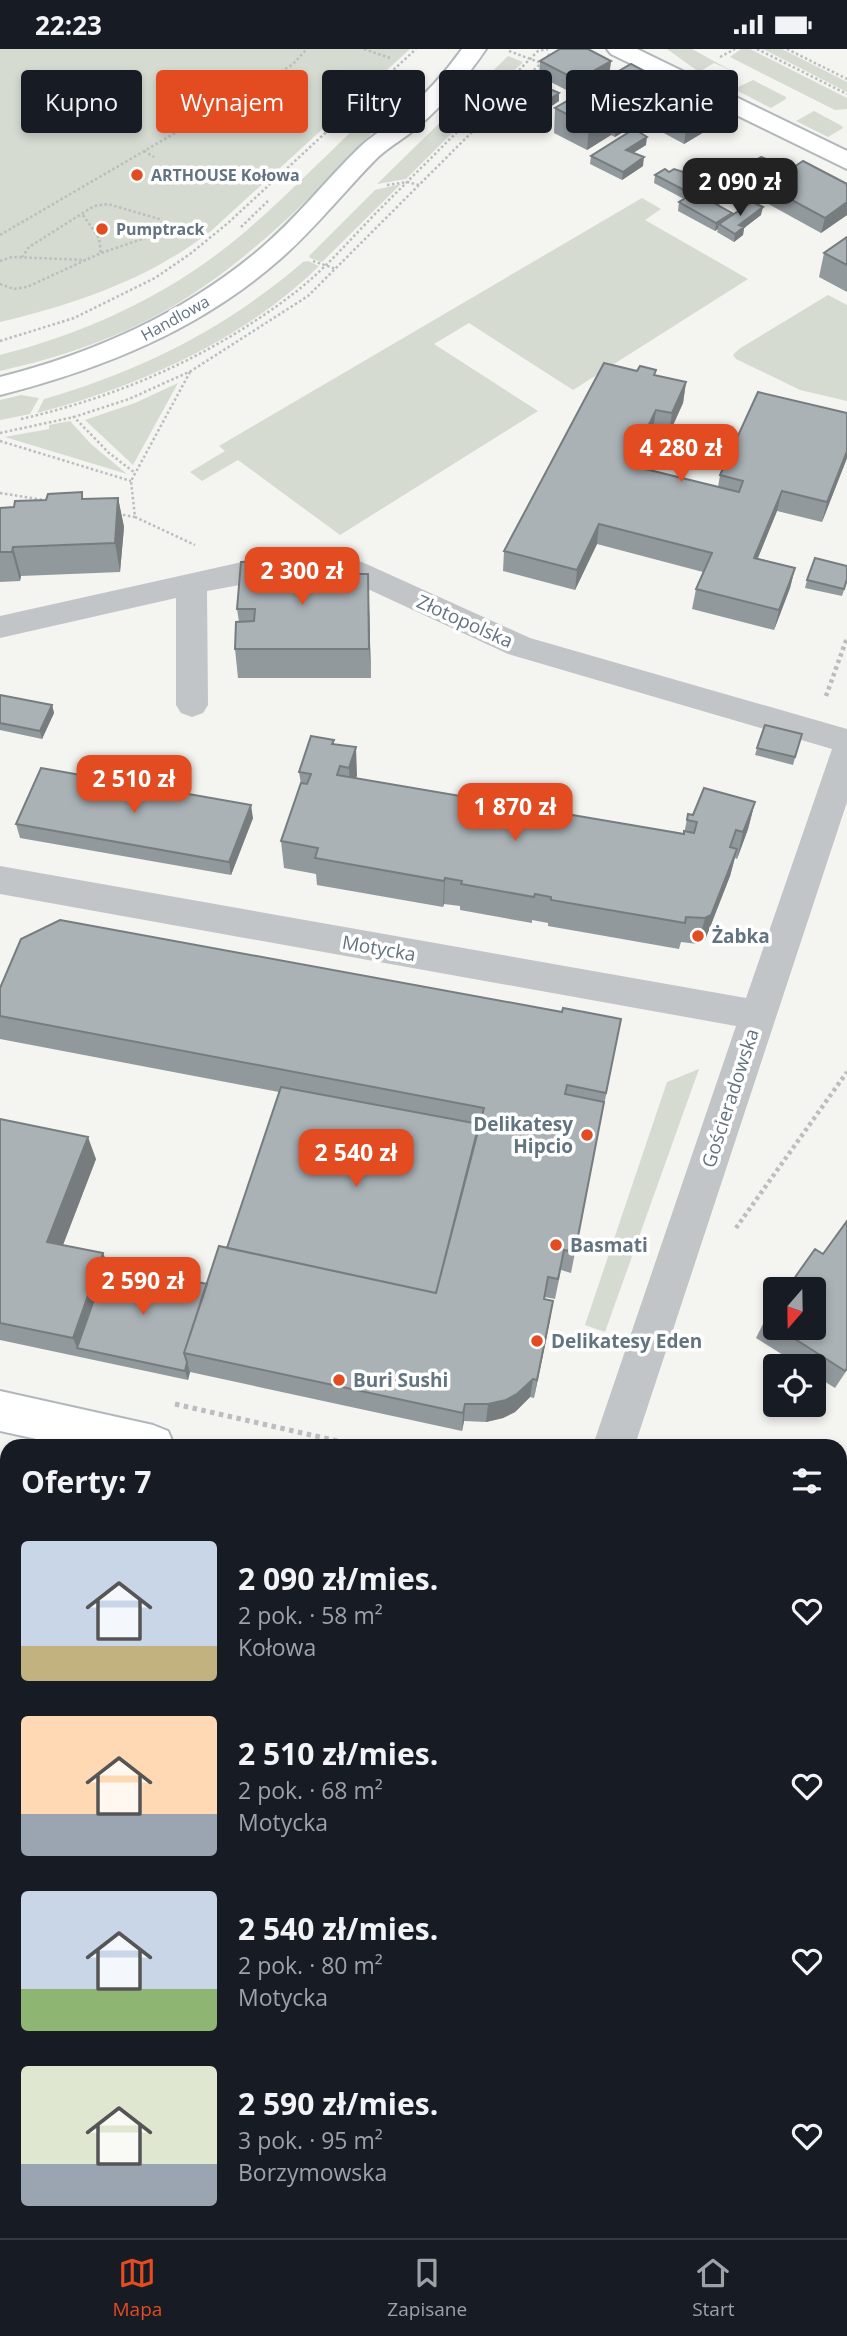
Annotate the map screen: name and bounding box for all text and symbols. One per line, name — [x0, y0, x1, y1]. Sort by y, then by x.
text: 22:23 — [35, 7, 102, 43]
chip: Kupno — [21, 70, 142, 133]
chip: Wynajem — [156, 70, 308, 133]
chip: Filtry — [322, 70, 425, 133]
chip: Nowe — [439, 70, 552, 133]
chip: Mieszkanie — [566, 70, 738, 133]
pin: 2 090 zł — [668, 159, 812, 218]
place label: ARTHOUSE Kołowa — [151, 164, 300, 186]
text: 2 090 zł — [699, 165, 781, 197]
marker: ARTHOUSE Kołowa — [129, 167, 145, 183]
place label: Pumptrack — [116, 218, 205, 240]
marker: Pumptrack — [94, 221, 110, 237]
street label: Handlowa — [137, 290, 213, 346]
pin: 4 280 zł — [609, 425, 753, 484]
text: 4 280 zł — [640, 431, 722, 463]
pin: 2 300 zł — [230, 547, 374, 607]
text: 2 300 zł — [261, 554, 343, 586]
street label: Złotopolska — [413, 588, 517, 654]
pin: 2 510 zł — [62, 755, 206, 815]
text: 2 510 zł — [93, 762, 175, 794]
pin: 1 870 zł — [443, 783, 587, 843]
text: 1 870 zł — [474, 790, 556, 822]
place label: Żabka — [712, 923, 770, 949]
marker: Żabka — [690, 928, 706, 944]
street label: Motycka — [340, 929, 418, 967]
street label: Gościeradowska — [695, 1025, 765, 1171]
place label: Delikatesy Hipcio — [473, 1111, 573, 1159]
marker: Delikatesy Hipcio — [579, 1127, 595, 1143]
pin: 2 540 zł — [284, 1129, 428, 1189]
text: 2 540 zł — [315, 1136, 397, 1168]
place label: Basmati — [570, 1232, 648, 1258]
marker: Basmati — [548, 1237, 564, 1253]
pin: 2 590 zł — [71, 1257, 215, 1317]
text: 2 590 zł — [102, 1264, 184, 1296]
north arrow — [763, 1277, 826, 1341]
map controls — [763, 1277, 826, 1417]
place label: Delikatesy Eden — [551, 1328, 702, 1354]
marker: Delikatesy Eden — [529, 1333, 545, 1349]
button: locate — [763, 1354, 826, 1417]
place label: Buri Sushi — [353, 1367, 448, 1393]
marker: Buri Sushi — [331, 1372, 347, 1388]
text: Oferty: 7 — [21, 1461, 151, 1502]
icon: filters — [788, 1462, 826, 1500]
text: 2 090 zł/mies. — [238, 1558, 438, 1599]
icon: home — [77, 1569, 161, 1653]
icon: heart — [788, 1592, 826, 1630]
text: 2 pok. · 58 m² — [238, 1599, 383, 1631]
text: Kołowa — [238, 1631, 316, 1663]
text: 2 510 zł/mies. — [238, 1733, 438, 1774]
icon: home — [77, 1744, 161, 1828]
icon: heart — [788, 1767, 826, 1805]
text: 2 pok. · 68 m² — [238, 1774, 383, 1806]
text: Motycka — [238, 1806, 328, 1838]
text: 2 540 zł/mies. — [238, 1908, 438, 1949]
icon: home — [77, 1919, 161, 2003]
icon: heart — [788, 1942, 826, 1980]
text: 2 pok. · 80 m² — [238, 1949, 383, 1981]
text: Motycka — [238, 1981, 328, 2013]
text: 2 590 zł/mies. — [238, 2083, 438, 2124]
icon: home — [77, 2094, 161, 2178]
icon: heart — [788, 2117, 826, 2155]
text: 3 pok. · 95 m² — [238, 2124, 383, 2156]
text: Borzymowska — [238, 2156, 387, 2188]
tab: Mapa — [113, 2254, 162, 2322]
tab: Zapisane — [387, 2254, 467, 2322]
tab: Start — [692, 2254, 734, 2322]

